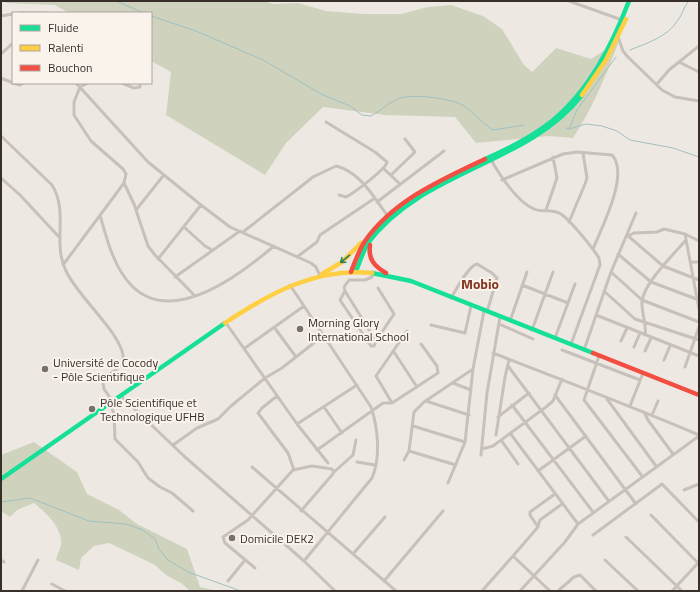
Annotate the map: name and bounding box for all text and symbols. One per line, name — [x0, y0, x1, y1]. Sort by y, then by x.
legend — [12, 12, 152, 84]
text: Fluide — [48, 18, 79, 37]
text: Ralenti — [48, 38, 83, 57]
text: Bouchon — [48, 58, 93, 77]
one-way arrow — [340, 255, 350, 264]
district label: Mobio — [461, 273, 499, 294]
place label: Morning Glory International School — [308, 313, 409, 346]
marker: Morning Glory International School — [295, 324, 305, 334]
place label: Université de Cocody - Pôle Scientifique — [53, 353, 158, 386]
marker: Université de Cocody - Pôle Scientifique — [40, 364, 50, 374]
place label: Pôle Scientifique et Technologique UFHB — [100, 393, 205, 426]
marker: Pôle Scientifique et Technologique UFHB — [87, 404, 97, 414]
place label: Domicile DEK2 — [240, 529, 314, 548]
marker: Domicile DEK2 — [227, 533, 237, 543]

